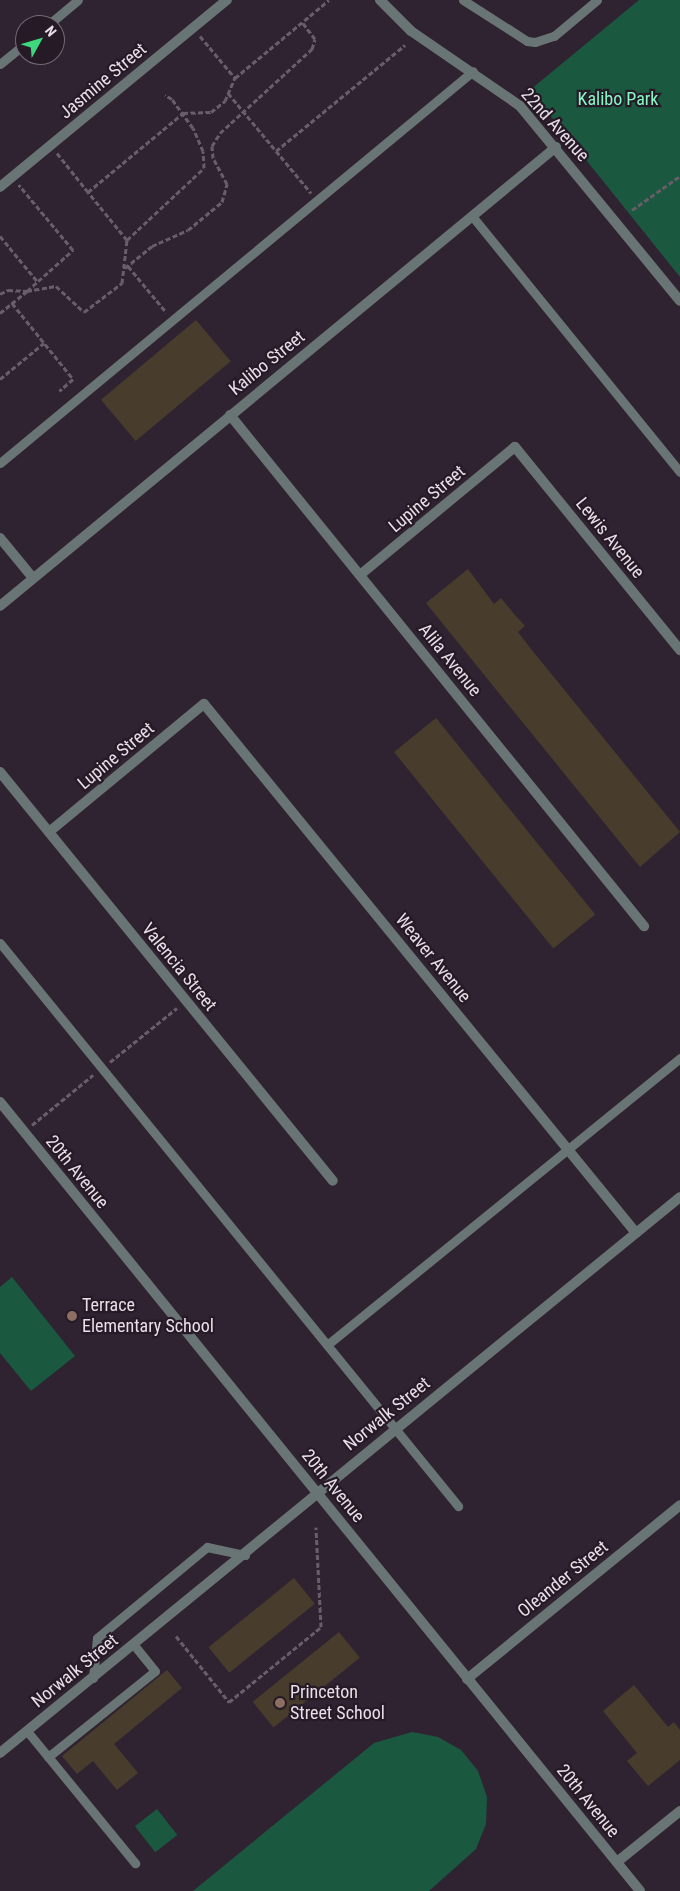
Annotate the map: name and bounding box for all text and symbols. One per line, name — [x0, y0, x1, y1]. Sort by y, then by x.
north arrow — [15, 15, 65, 65]
text: N — [42, 23, 60, 40]
street label: Jasmine Street — [55, 38, 151, 124]
street label: 22nd Avenue — [516, 84, 594, 166]
park label: Kalibo Park — [578, 88, 658, 110]
street label: Kalibo Street — [225, 326, 309, 400]
street label: Lupine Street — [384, 461, 470, 537]
street label: Lewis Avenue — [571, 494, 649, 582]
street label: Alila Avenue — [414, 619, 486, 701]
street label: Lupine Street — [73, 718, 159, 794]
street label: Weaver Avenue — [391, 909, 475, 1007]
street label: Valencia Street — [137, 919, 221, 1015]
street label: 20th Avenue — [41, 1131, 113, 1213]
place label: Terrace Elementary School — [82, 1295, 214, 1338]
marker: Terrace Elementary School — [66, 1310, 78, 1322]
street label: Norwalk Street — [340, 1373, 434, 1455]
street label: 20th Avenue — [297, 1445, 369, 1527]
street label: Oleander Street — [514, 1536, 612, 1622]
street label: Norwalk Street — [28, 1630, 122, 1712]
place label: Princeton Street School — [290, 1682, 385, 1725]
marker: Princeton Street School — [274, 1697, 286, 1709]
street label: 20th Avenue — [552, 1760, 624, 1842]

